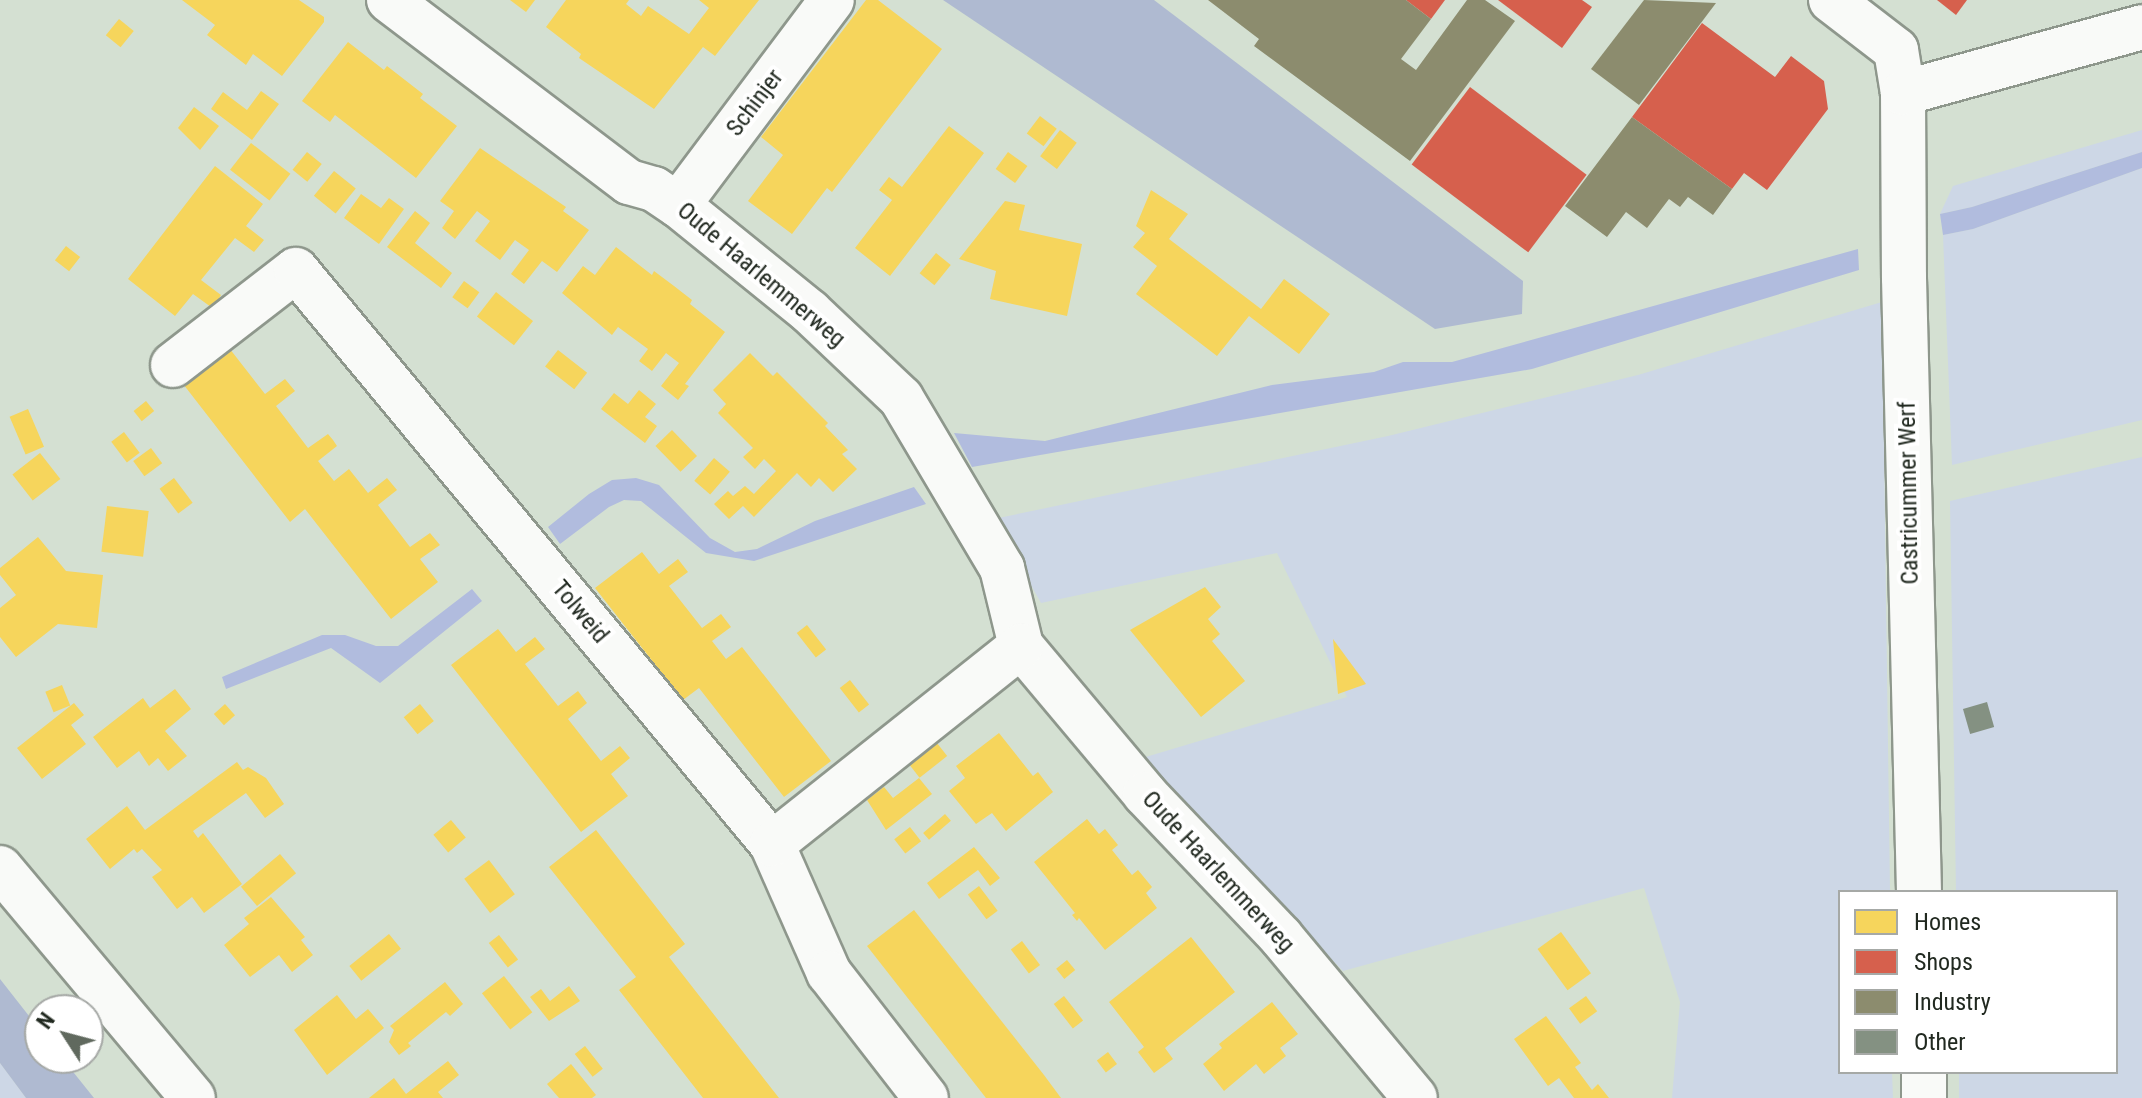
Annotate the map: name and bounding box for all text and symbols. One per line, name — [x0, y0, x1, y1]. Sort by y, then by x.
street label: Schinjer — [721, 64, 789, 142]
street label: Oude Haarlemmerweg — [671, 196, 851, 354]
street label: Castricummer Werf — [1893, 401, 1925, 585]
street label: Tolweid — [545, 575, 615, 649]
street label: Oude Haarlemmerweg — [1136, 785, 1300, 959]
legend — [1838, 890, 2118, 1074]
text: Homes — [1914, 908, 1981, 936]
text: Shops — [1914, 948, 1973, 976]
text: Industry — [1914, 988, 1991, 1016]
north arrow — [24, 994, 104, 1074]
text: N — [32, 1008, 60, 1034]
text: Other — [1914, 1028, 1966, 1056]

